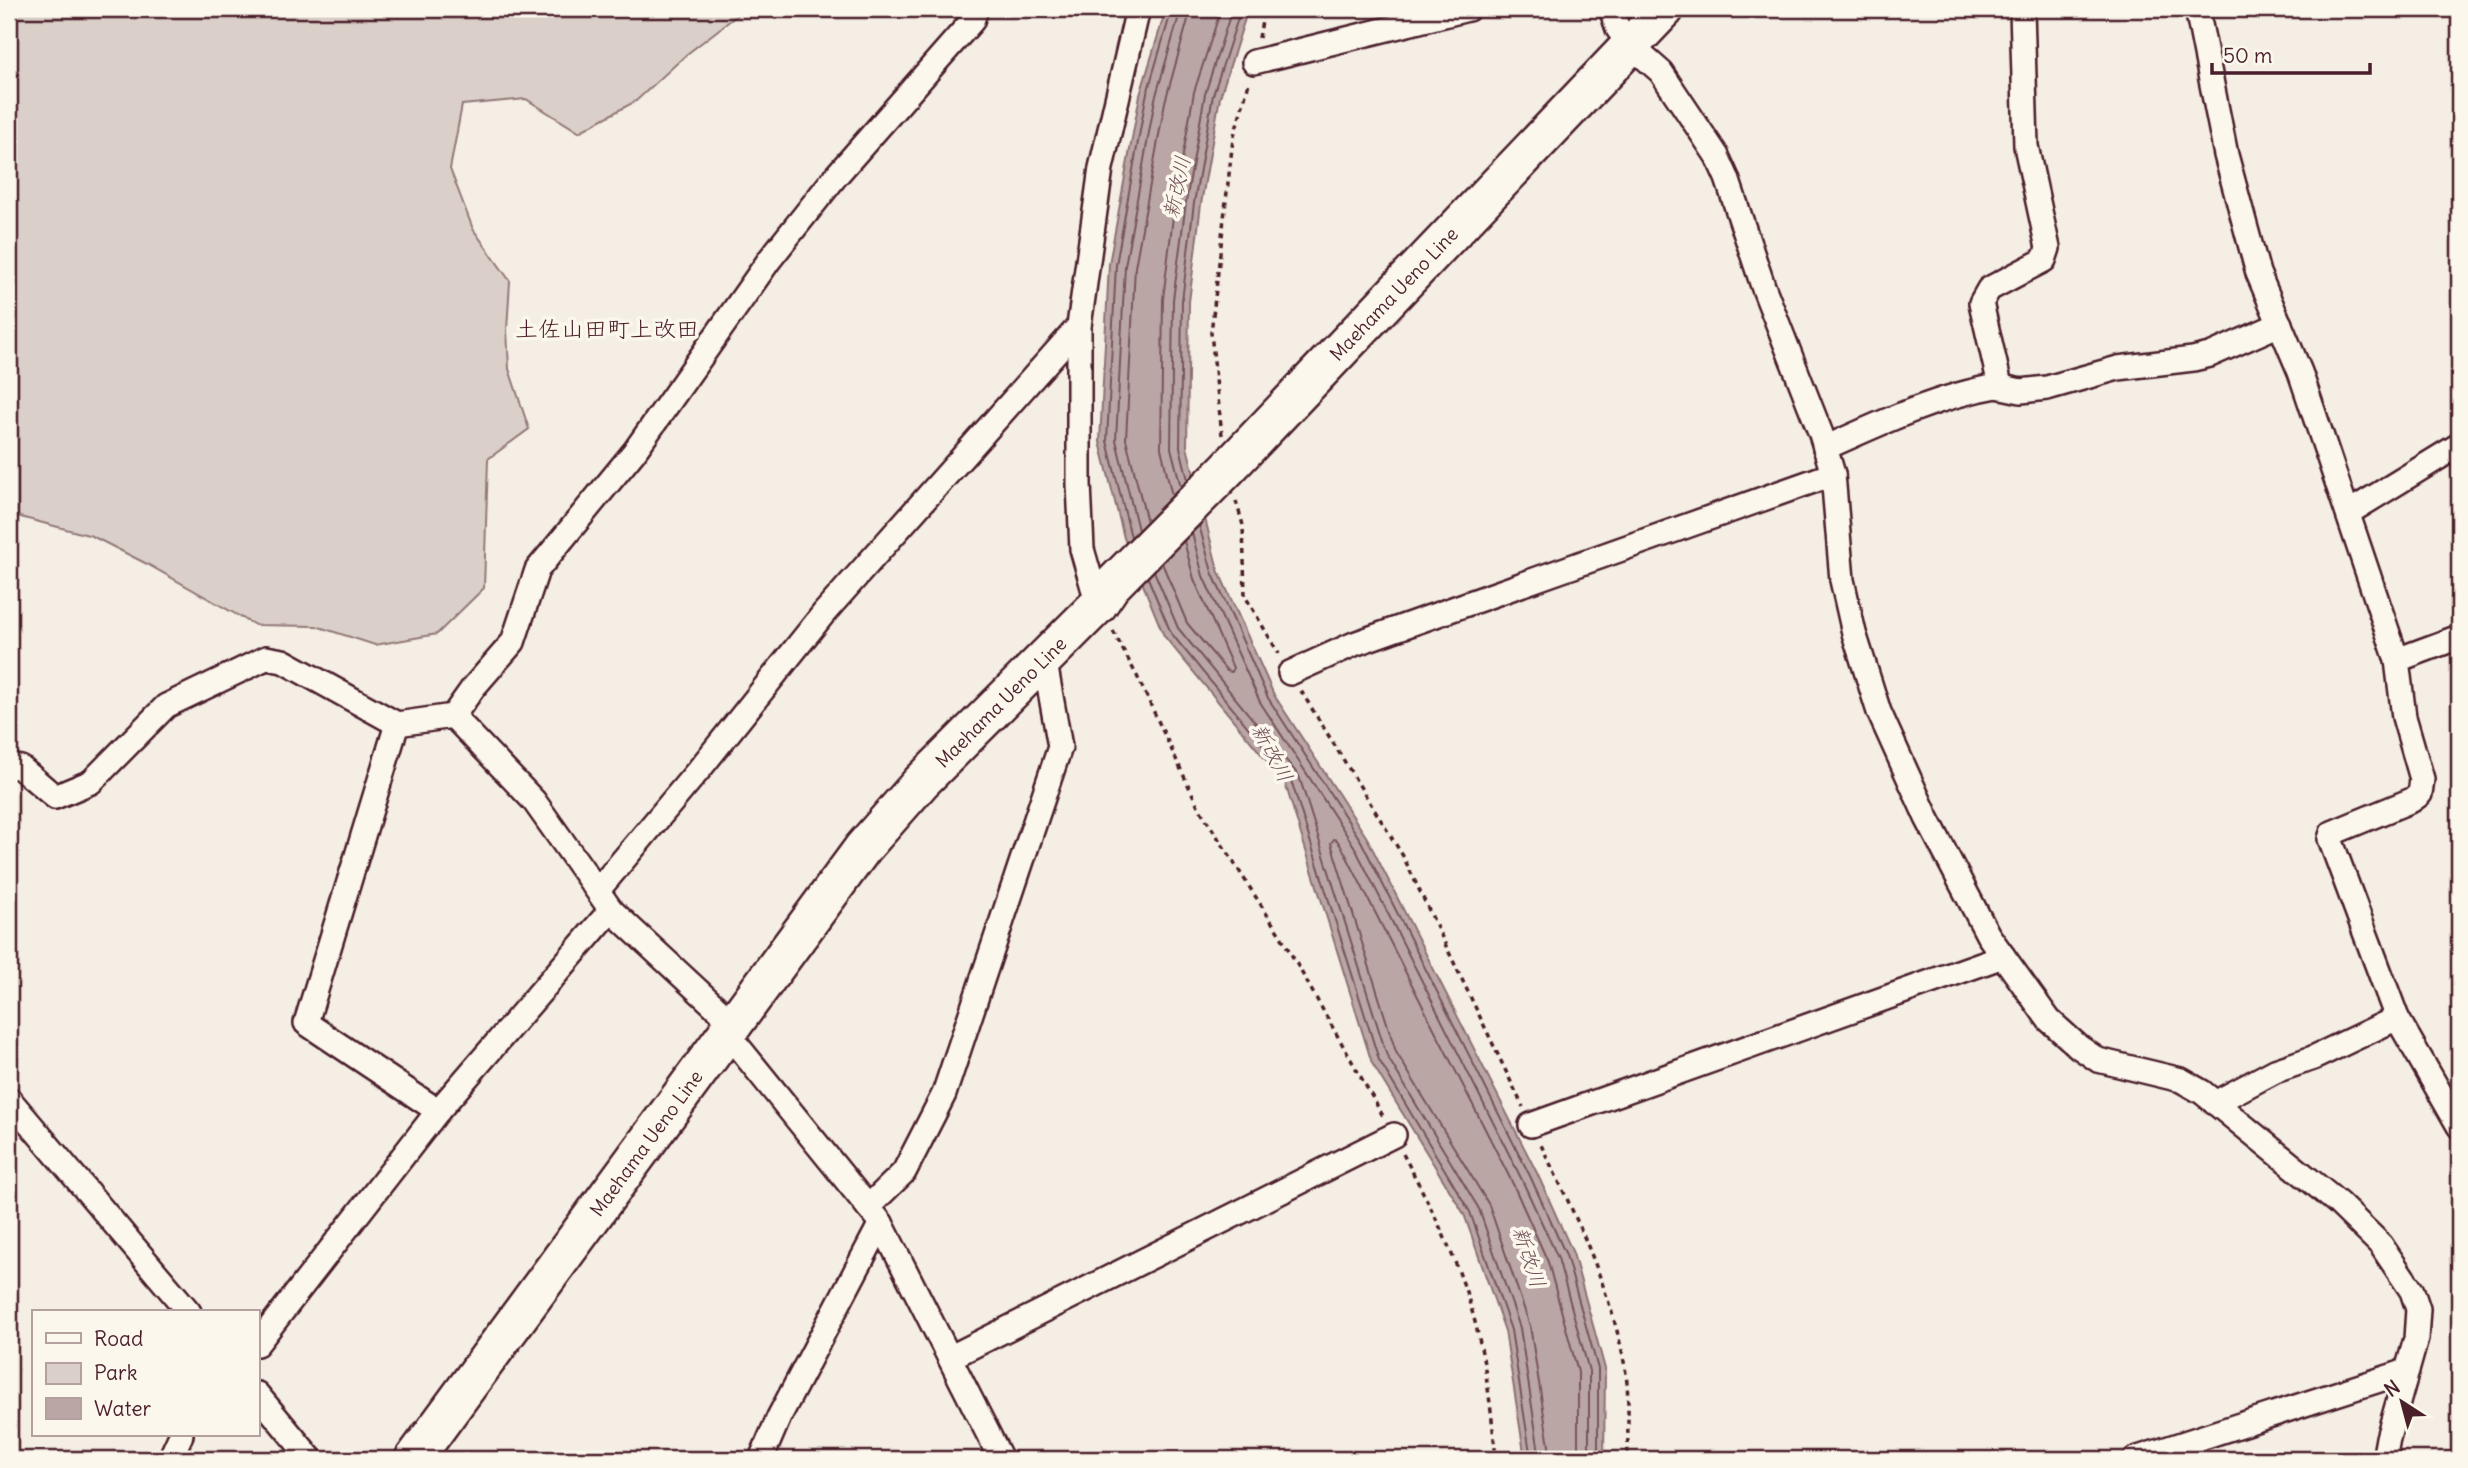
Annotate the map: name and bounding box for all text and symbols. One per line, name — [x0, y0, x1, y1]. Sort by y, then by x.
scale bar — [2212, 32, 2370, 76]
text: 50 m — [2223, 42, 2272, 69]
water label: 新改川 — [1157, 153, 1196, 221]
street label: Maehama Ueno Line — [1325, 222, 1463, 366]
district label: 土佐山田町上改田 — [515, 314, 699, 343]
street label: Maehama Ueno Line — [930, 632, 1071, 773]
water label: 新改川 — [1246, 719, 1299, 787]
street label: Maehama Ueno Line — [585, 1065, 708, 1221]
water label: 新改川 — [1507, 1223, 1552, 1291]
legend — [32, 1310, 259, 1436]
text: Road — [94, 1325, 143, 1352]
text: Park — [94, 1359, 137, 1386]
north arrow — [2366, 1366, 2436, 1436]
text: N — [2380, 1375, 2404, 1402]
text: Water — [94, 1395, 152, 1422]

